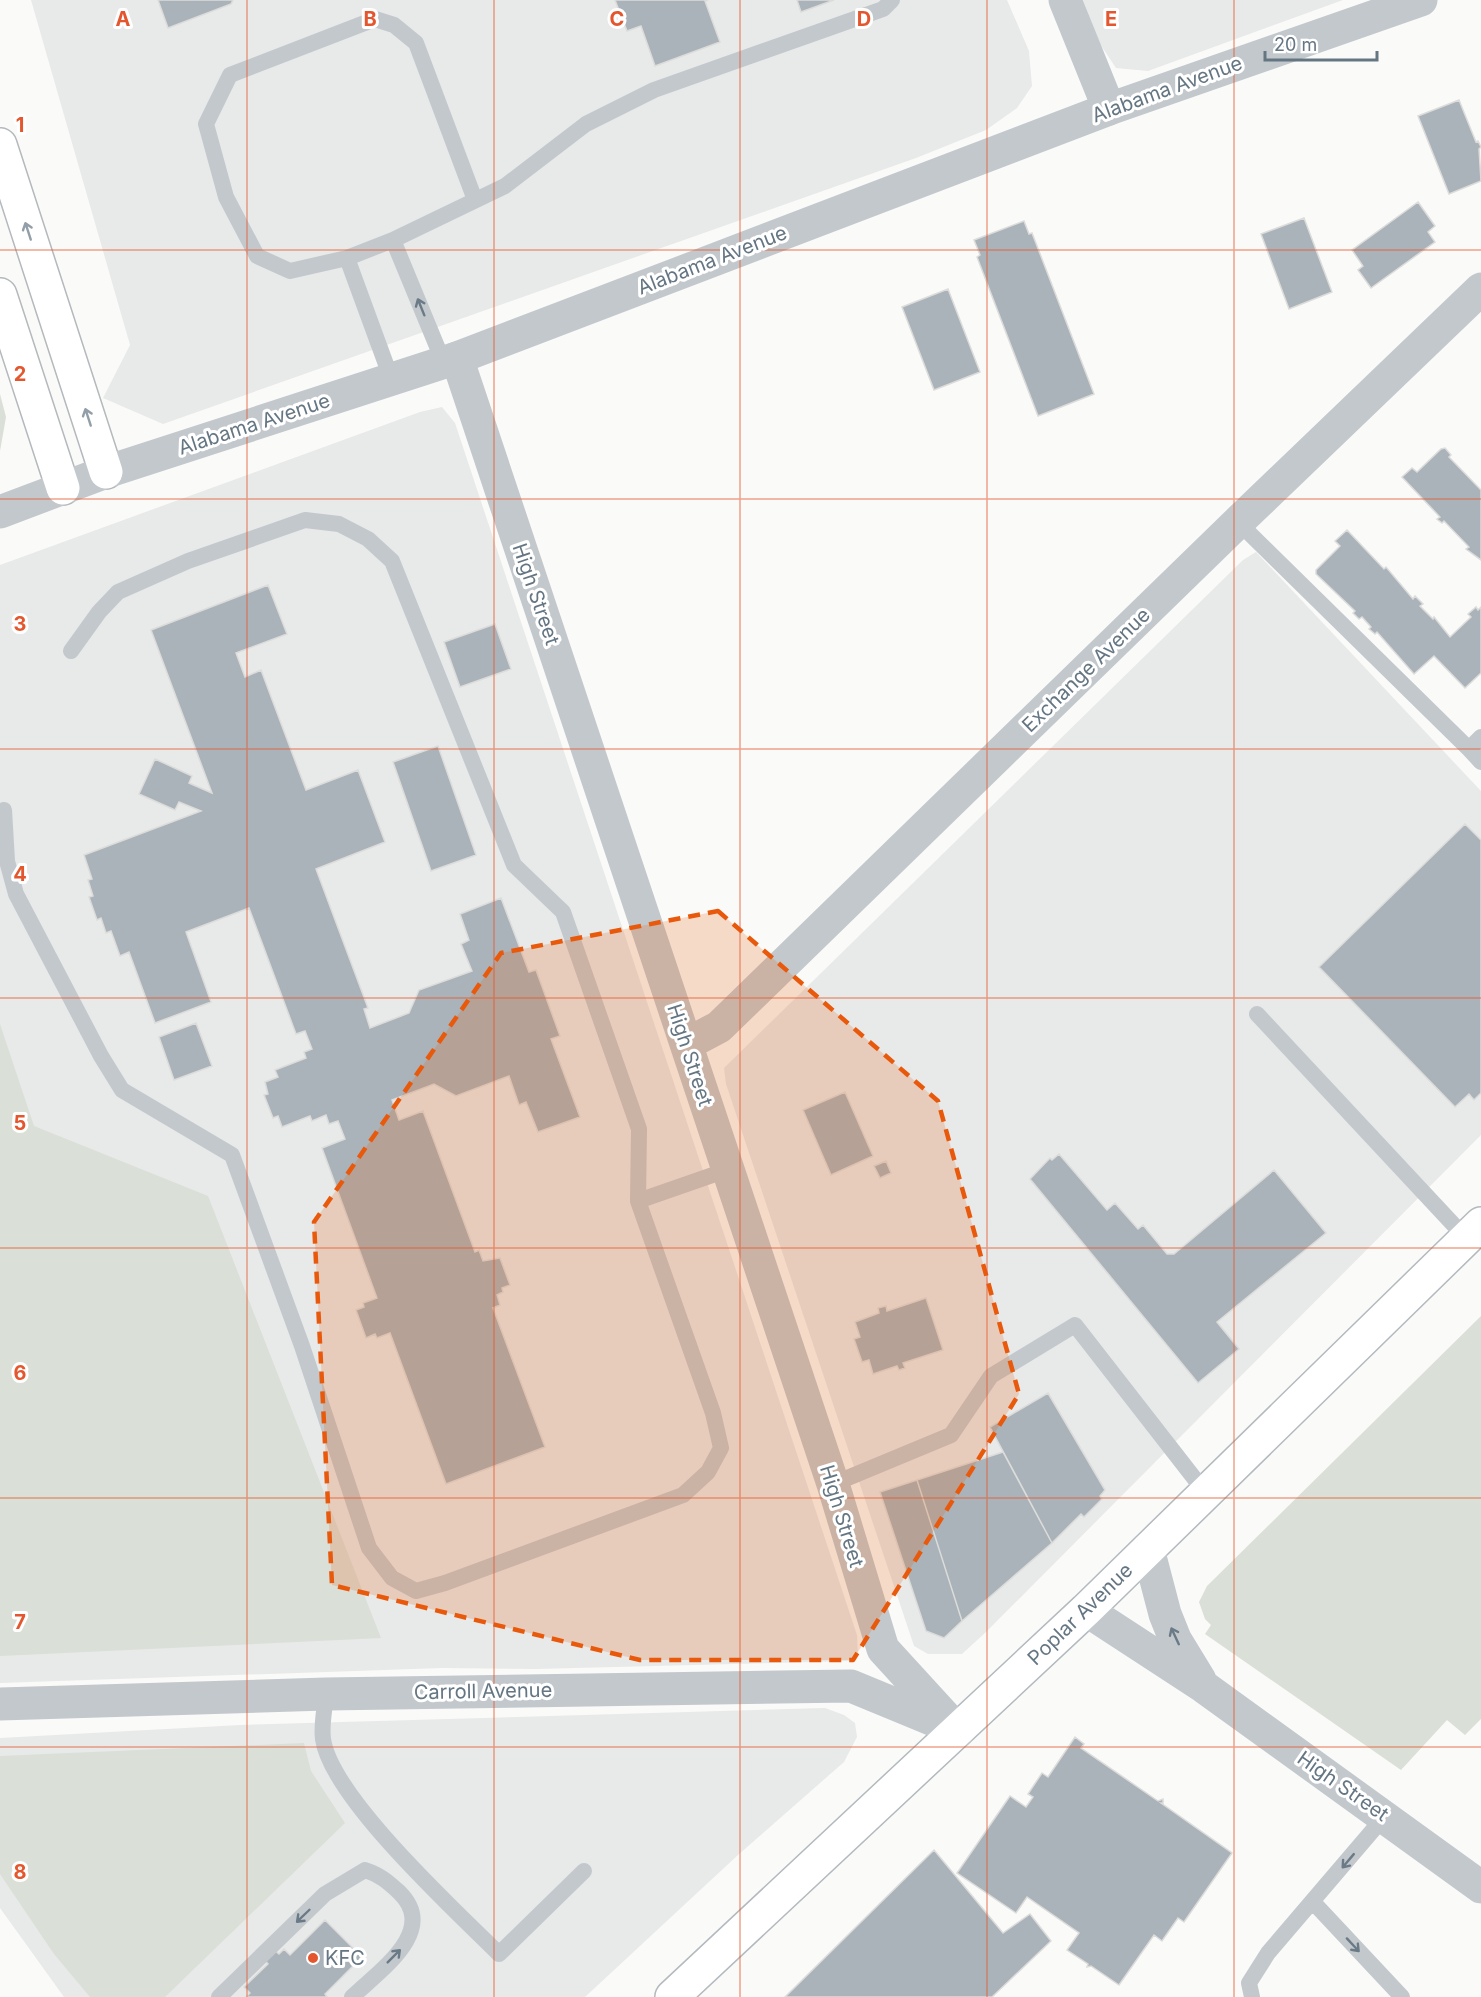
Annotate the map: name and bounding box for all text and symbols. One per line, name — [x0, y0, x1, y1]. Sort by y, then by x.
text: A — [116, 7, 131, 31]
text: B — [363, 7, 377, 31]
text: C — [610, 7, 624, 31]
text: D — [857, 7, 871, 31]
text: E — [1105, 7, 1117, 31]
scale bar — [1265, 24, 1378, 62]
text: 20 m — [1274, 34, 1317, 55]
street label: Alabama Avenue — [1089, 51, 1245, 127]
text: 1 — [16, 113, 24, 137]
street label: Alabama Avenue — [634, 220, 790, 300]
one-way arrow — [22, 222, 33, 241]
one-way arrow — [415, 299, 426, 317]
text: 2 — [14, 362, 26, 386]
street label: Alabama Avenue — [175, 388, 333, 460]
one-way arrow — [82, 408, 93, 427]
street label: High Street — [507, 540, 565, 648]
street label: Exchange Avenue — [1017, 603, 1155, 737]
text: 3 — [14, 612, 26, 636]
text: 4 — [13, 862, 27, 886]
street label: High Street — [662, 1001, 718, 1109]
text: 5 — [14, 1111, 26, 1135]
text: 6 — [14, 1361, 27, 1385]
street label: High Street — [815, 1462, 869, 1571]
street label: Poplar Avenue — [1023, 1558, 1137, 1670]
text: 7 — [14, 1610, 26, 1634]
one-way arrow — [1168, 1628, 1180, 1646]
street label: Carroll Avenue — [414, 1678, 552, 1704]
street label: High Street — [1293, 1746, 1394, 1826]
one-way arrow — [1341, 1853, 1354, 1869]
text: 8 — [13, 1860, 27, 1884]
one-way arrow — [296, 1909, 311, 1923]
one-way arrow — [1346, 1937, 1360, 1952]
place label: KFC — [325, 1946, 365, 1970]
one-way arrow — [386, 1948, 401, 1963]
marker: KFC — [306, 1951, 320, 1965]

